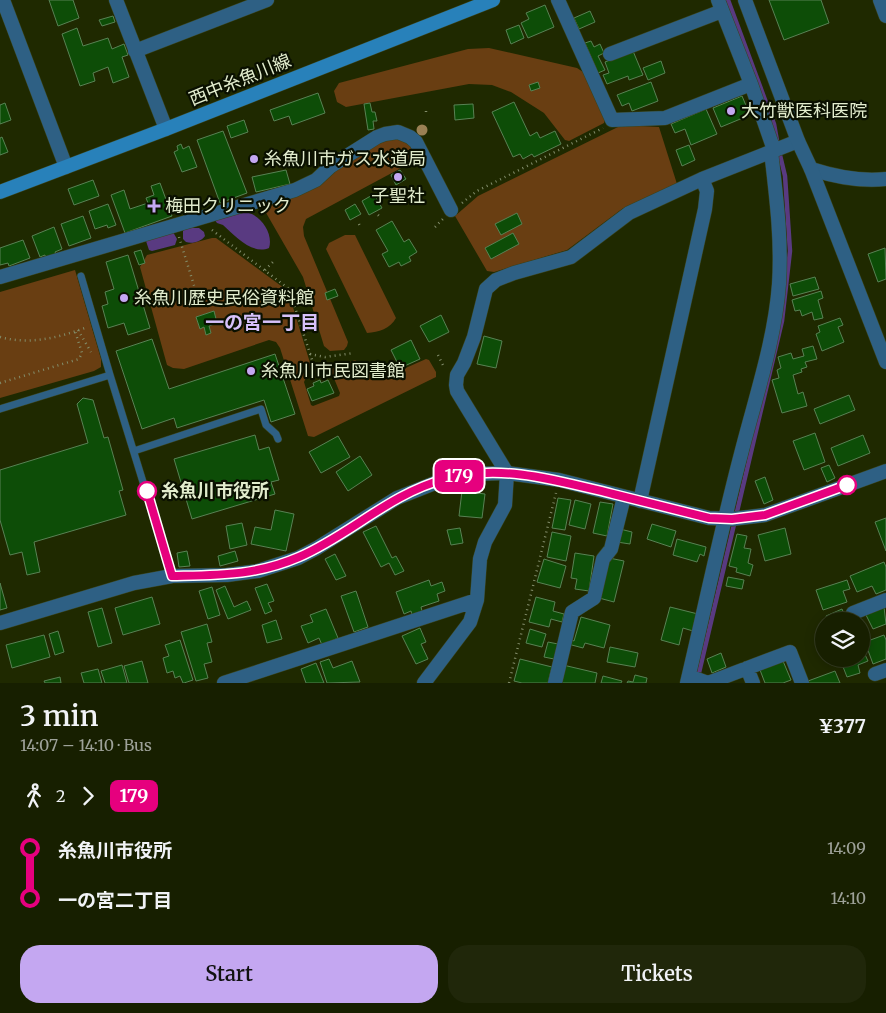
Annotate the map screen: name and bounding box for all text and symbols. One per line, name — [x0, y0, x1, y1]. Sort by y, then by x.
street label: 西中糸魚川線 — [185, 49, 294, 110]
place label: 大竹獣医科医院 — [741, 99, 867, 122]
marker: 大竹獣医科医院 — [725, 105, 737, 117]
place label: 糸魚川市ガス水道局 — [264, 147, 426, 170]
marker: 糸魚川市ガス水道局 — [248, 153, 260, 165]
marker: 子聖社 — [392, 171, 404, 183]
place label: 子聖社 — [371, 184, 425, 207]
place label: 梅田クリニック — [165, 194, 291, 217]
marker: 梅田クリニック — [147, 199, 161, 213]
place label: 糸魚川歴史民俗資料館 — [134, 286, 314, 309]
marker: 糸魚川歴史民俗資料館 — [118, 292, 130, 304]
district label: 一の宮一丁目 — [205, 310, 319, 334]
place label: 糸魚川市民図書館 — [261, 359, 405, 382]
marker: 糸魚川市民図書館 — [245, 365, 257, 377]
line badge: 179 — [430, 460, 488, 492]
text: 179 — [445, 464, 473, 487]
unlabelled marker — [837, 475, 857, 495]
place label: 糸魚川市役所 — [161, 479, 269, 502]
marker: 糸魚川市役所 — [137, 481, 157, 501]
map controls — [815, 612, 870, 667]
button: layers — [815, 612, 870, 667]
text: 3 min — [20, 698, 99, 734]
text: ¥377 — [819, 714, 866, 738]
text: 14:07 – 14:10 · Bus — [20, 735, 152, 755]
icon: walk — [20, 782, 48, 810]
icon: forward — [74, 782, 102, 810]
text: 179 — [120, 784, 148, 807]
text: 2 — [56, 786, 66, 806]
text: 糸魚川市役所 — [58, 838, 172, 862]
text: 14:09 — [827, 838, 866, 858]
text: 一の宮二丁目 — [58, 888, 172, 912]
text: 14:10 — [830, 888, 866, 908]
button: Start — [20, 945, 438, 1003]
button: Tickets — [448, 945, 866, 1003]

